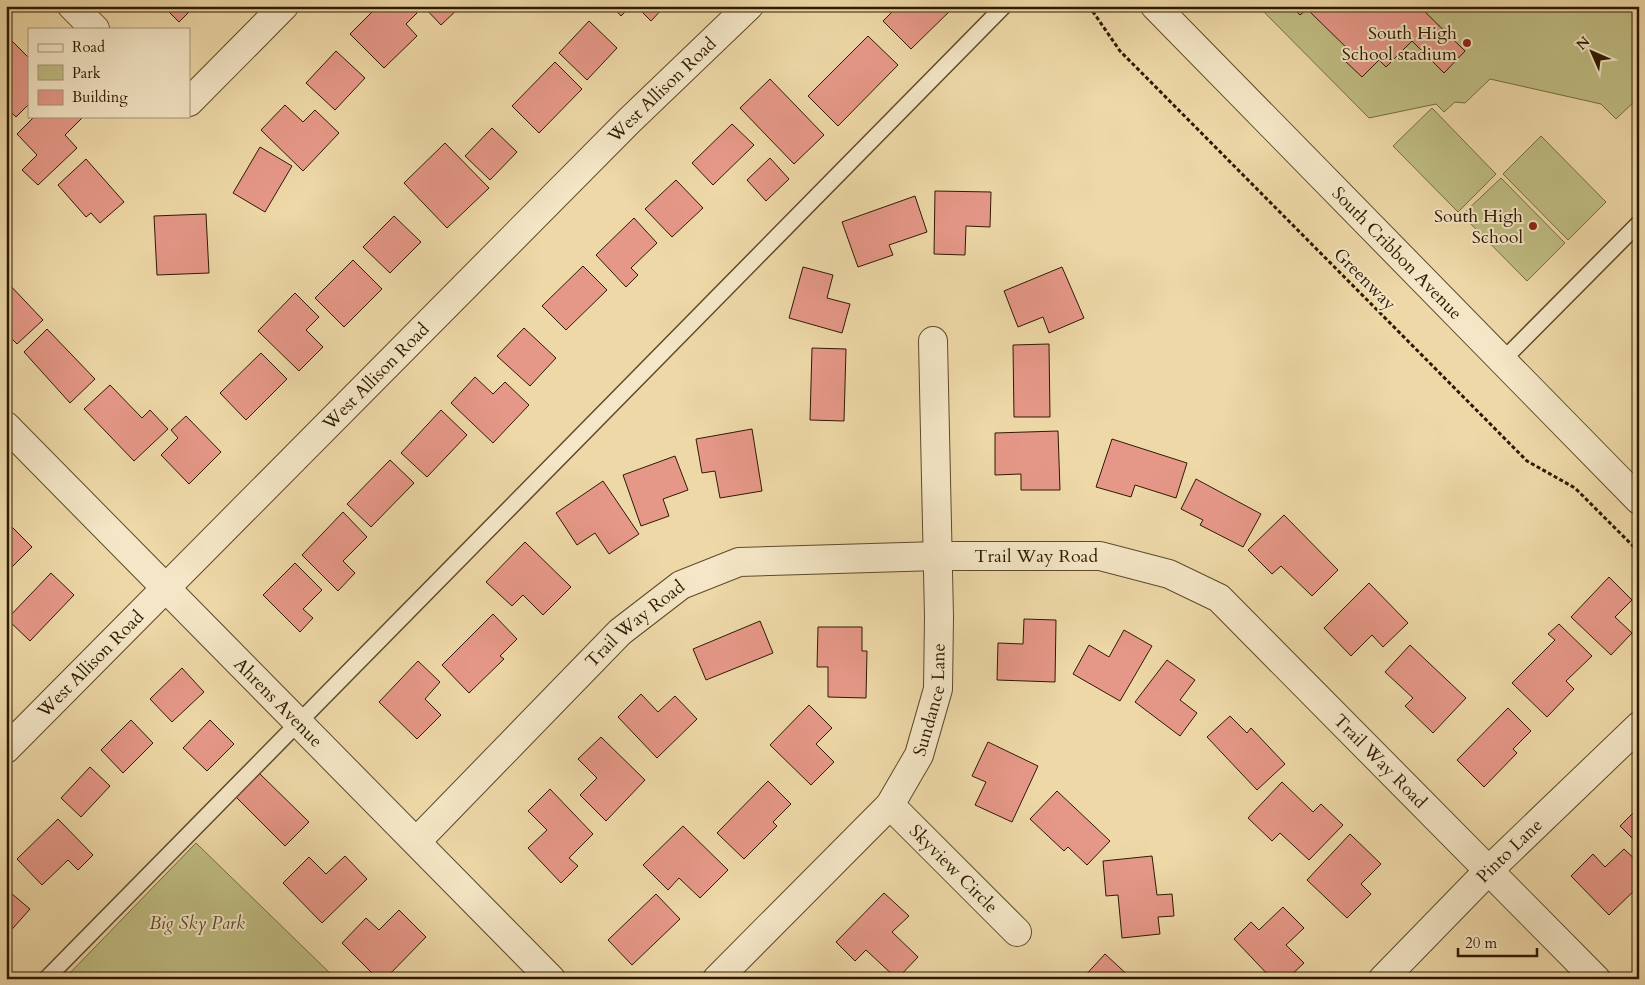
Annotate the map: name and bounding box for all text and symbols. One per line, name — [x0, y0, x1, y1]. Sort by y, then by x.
place label: South High School stadium — [1342, 21, 1458, 67]
legend — [28, 28, 190, 118]
north arrow — [1568, 28, 1618, 78]
street label: West Allison Road — [602, 31, 722, 149]
text: N — [1572, 32, 1594, 54]
text: Road — [72, 37, 105, 57]
marker: South High School stadium — [1461, 37, 1473, 49]
text: Park — [72, 63, 101, 83]
text: Building — [72, 87, 128, 107]
street label: South Cribbon Avenue — [1326, 182, 1468, 325]
place label: South High School — [1434, 204, 1523, 250]
marker: South High School — [1527, 220, 1539, 232]
street label: Greenway — [1328, 243, 1402, 317]
street label: West Allison Road — [316, 317, 435, 437]
street label: Trail Way Road — [974, 544, 1098, 569]
street label: Trail Way Road — [580, 574, 690, 673]
street label: West Allison Road — [31, 605, 150, 724]
street label: Sundance Lane — [907, 643, 952, 759]
street label: Ahrens Avenue — [228, 652, 328, 753]
street label: Trail Way Road — [1328, 709, 1433, 814]
street label: Pinto Lane — [1471, 813, 1548, 889]
street label: Skyview Circle — [903, 819, 1003, 919]
park label: Big Sky Park — [149, 911, 245, 936]
scale bar — [1458, 925, 1536, 957]
text: 20 m — [1465, 933, 1497, 953]

